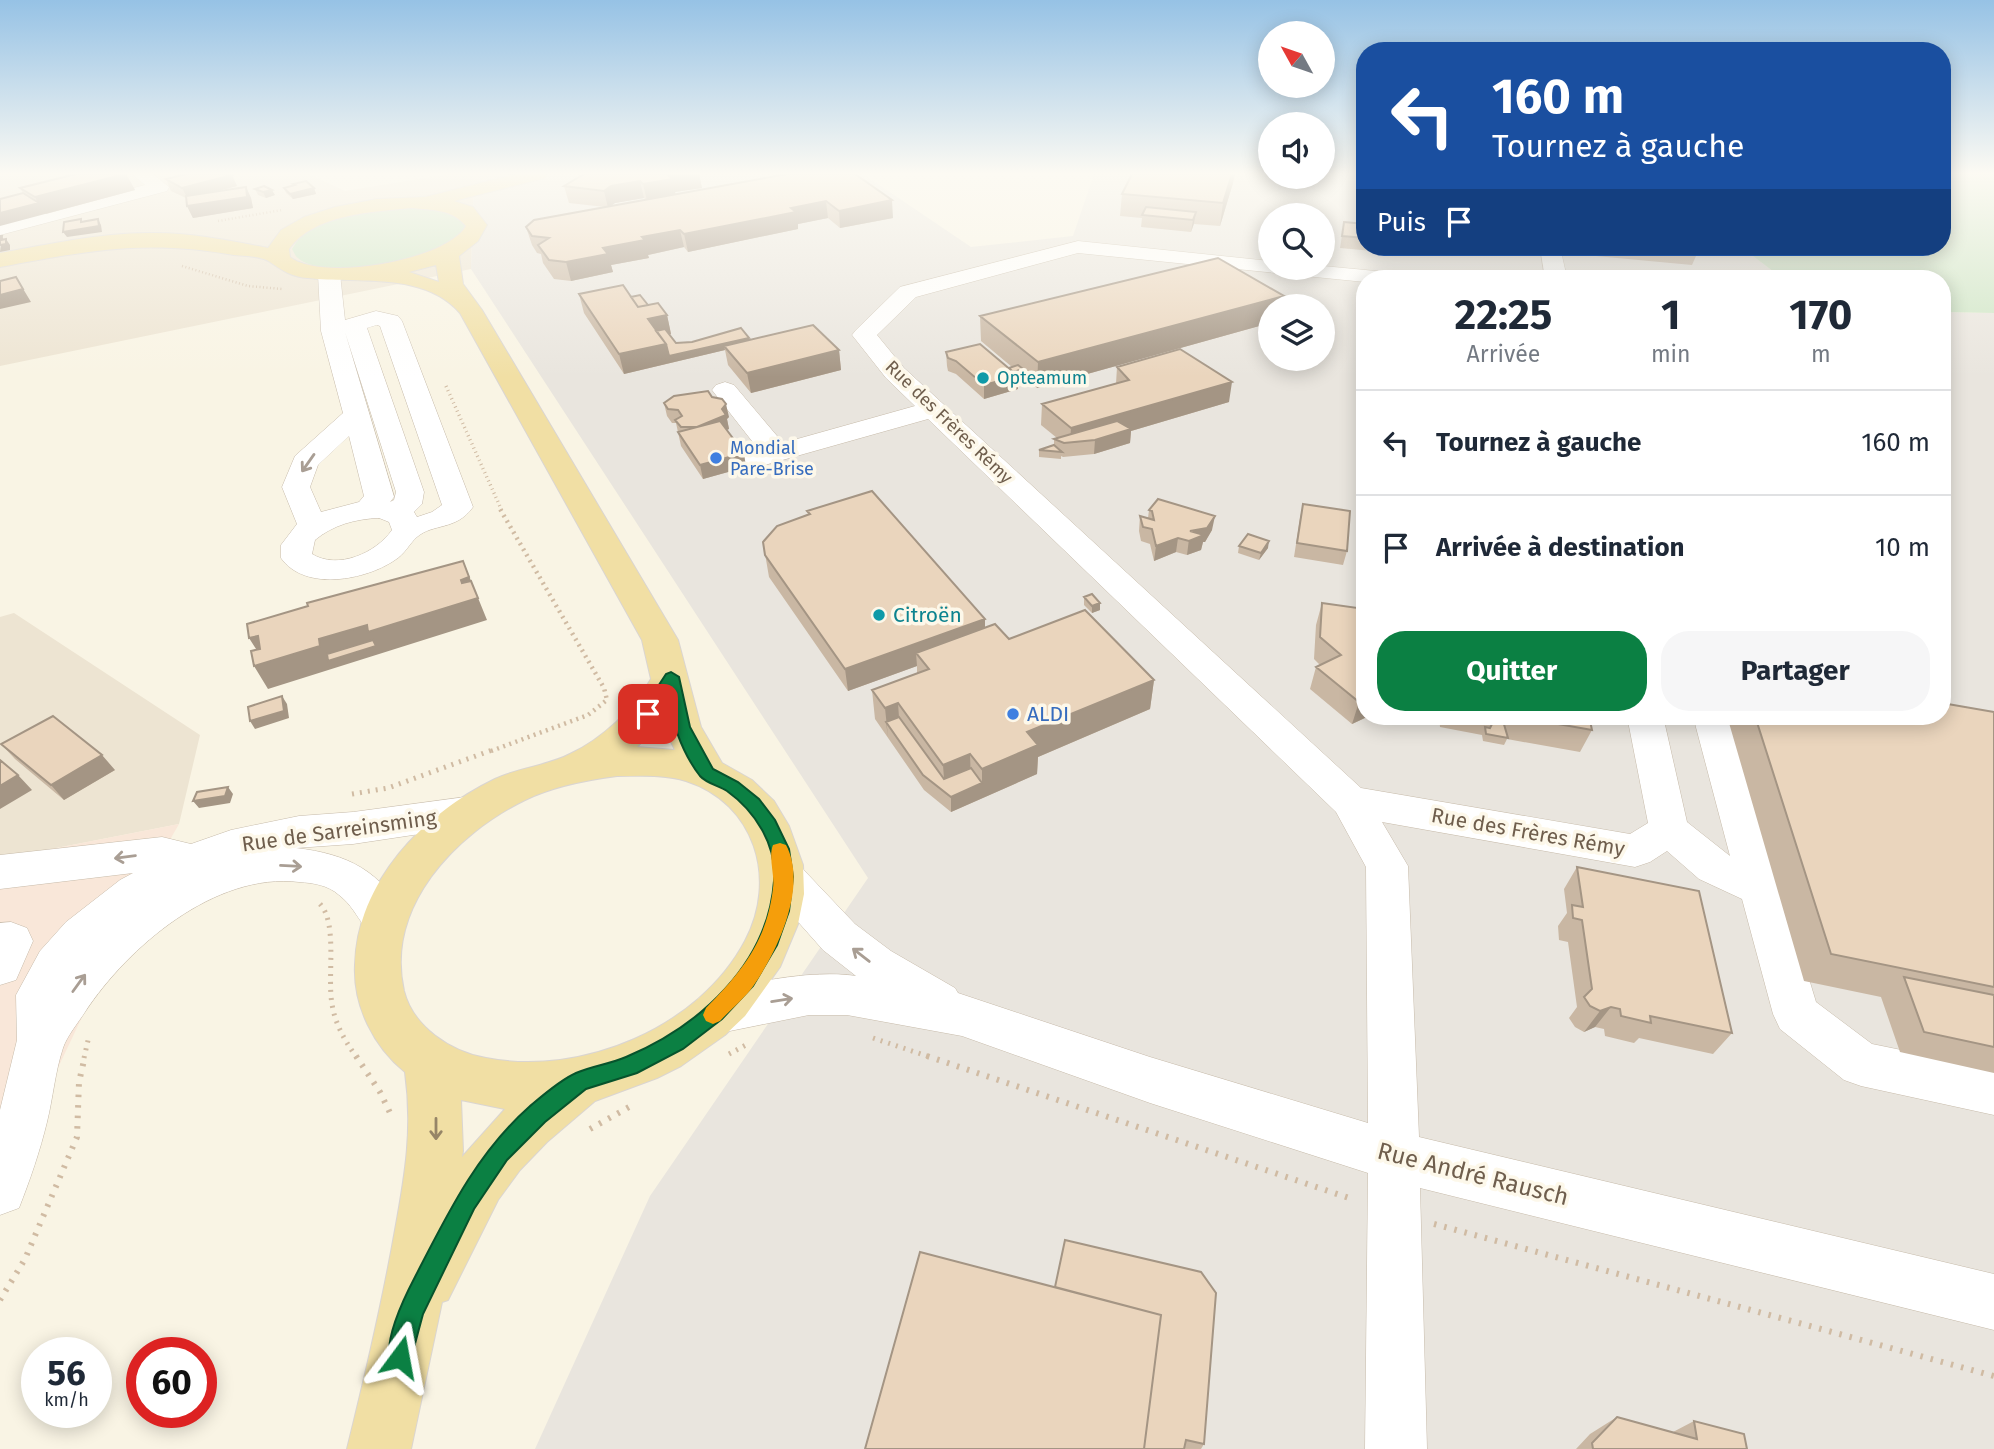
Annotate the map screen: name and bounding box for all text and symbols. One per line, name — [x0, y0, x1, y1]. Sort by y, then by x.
north arrow — [1258, 21, 1335, 98]
map controls — [1258, 21, 1335, 371]
text: 160 m — [1492, 67, 1624, 126]
icon: left — [1377, 70, 1468, 161]
button: sound — [1258, 112, 1335, 189]
text: Tournez à gauche — [1492, 127, 1744, 165]
button: search — [1258, 203, 1335, 280]
icon: arrive — [1440, 203, 1478, 241]
text: Puis — [1377, 207, 1426, 238]
text: 22:25 — [1455, 290, 1552, 340]
text: 1 — [1661, 290, 1680, 340]
text: 170 — [1789, 290, 1852, 340]
button: layers — [1258, 294, 1335, 371]
text: Arrivée — [1467, 340, 1540, 368]
text: min — [1651, 340, 1691, 368]
text: m — [1811, 340, 1831, 368]
street label: Rue des Frères Rémy — [881, 356, 1017, 488]
place label: Opteamum — [997, 367, 1087, 389]
marker: Opteamum — [975, 370, 991, 386]
icon: left — [1377, 424, 1415, 462]
text: Tournez à gauche — [1436, 427, 1641, 458]
text: 160 m — [1861, 427, 1930, 458]
place label: Mondial Pare-Brise — [730, 437, 814, 480]
marker: Mondial Pare-Brise — [708, 450, 724, 466]
one-way arrow — [301, 453, 315, 472]
icon: arrive — [1377, 529, 1415, 567]
text: Arrivée à destination — [1436, 532, 1685, 563]
text: 10 m — [1875, 532, 1930, 563]
place label: Citroën — [893, 602, 962, 628]
marker: Citroën — [871, 607, 887, 623]
button: Quitter — [1377, 631, 1647, 711]
button: Partager — [1661, 631, 1930, 711]
pin — [618, 684, 678, 744]
icon: arrive — [629, 695, 667, 733]
place label: ALDI — [1027, 701, 1069, 727]
marker: ALDI — [1005, 706, 1021, 722]
street label: Rue des Frères Rémy — [1429, 802, 1627, 862]
street label: Rue de Sarreinsming — [240, 804, 438, 858]
one-way arrow — [115, 851, 137, 864]
one-way arrow — [280, 859, 303, 872]
one-way arrow — [853, 947, 871, 962]
one-way arrow — [72, 974, 86, 993]
one-way arrow — [770, 993, 793, 1006]
one-way arrow — [429, 1117, 443, 1140]
street label: Rue André Rausch — [1374, 1137, 1572, 1211]
position arrow — [363, 1320, 437, 1394]
speed limit sign: 60 — [126, 1337, 217, 1428]
text: 56 — [47, 1352, 86, 1394]
text: km/h — [44, 1389, 89, 1411]

